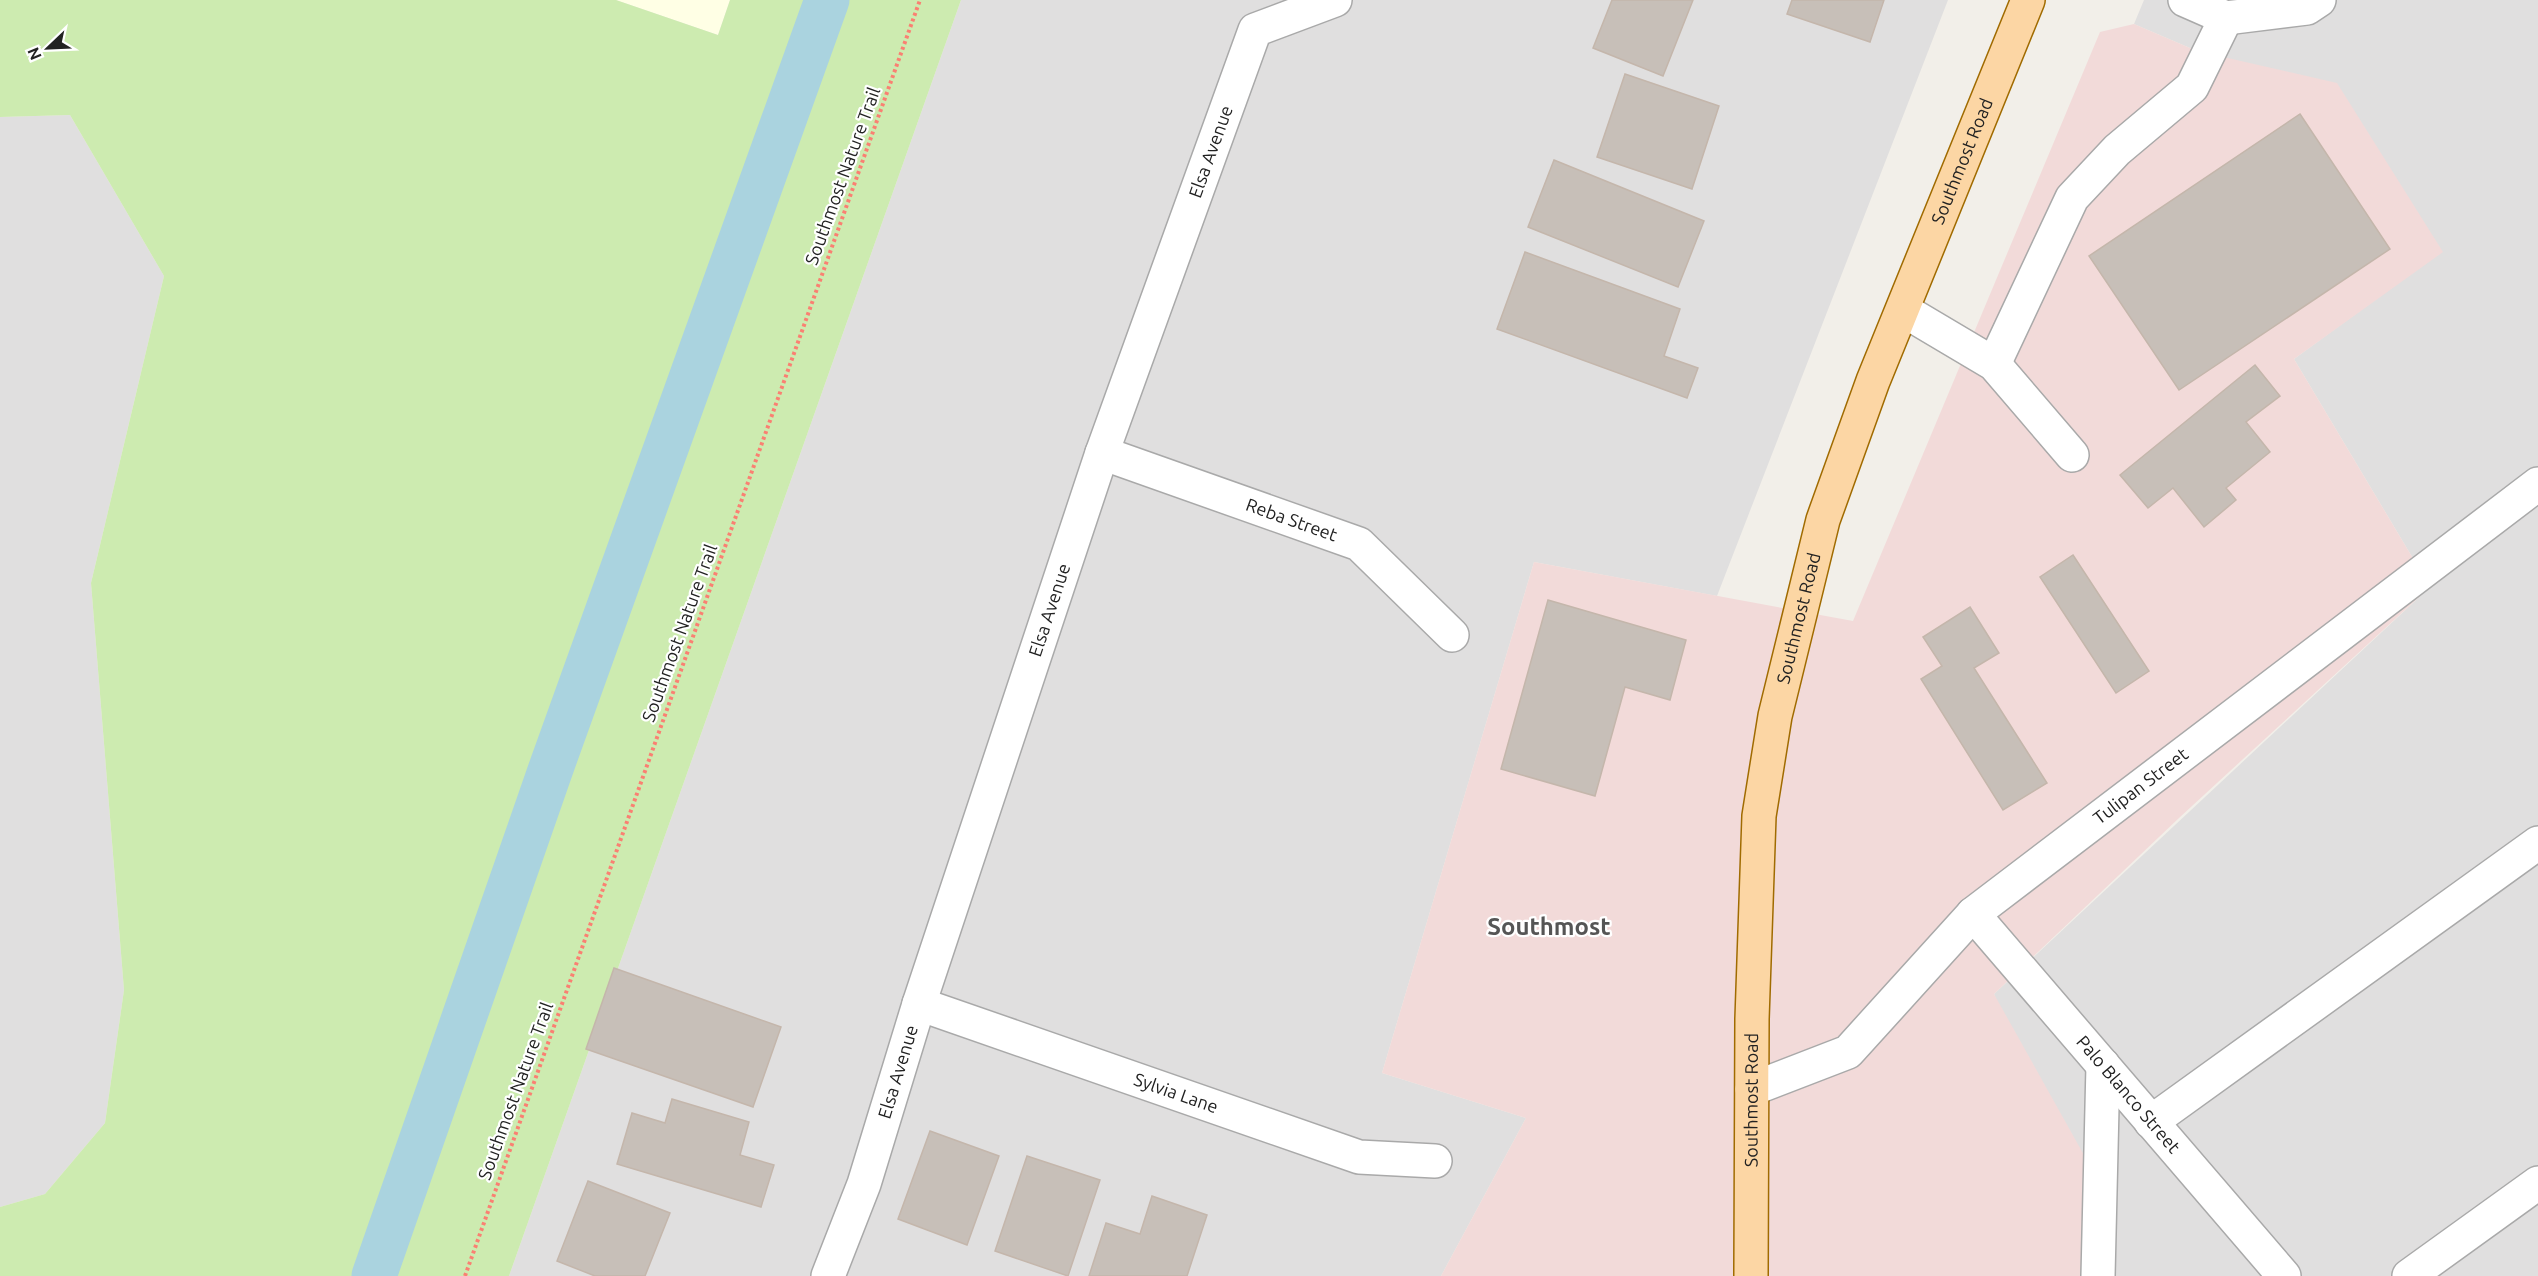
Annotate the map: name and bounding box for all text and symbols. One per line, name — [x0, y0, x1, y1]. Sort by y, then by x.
north arrow — [18, 18, 78, 78]
text: N — [24, 45, 45, 63]
street label: Southmost Nature Trail — [801, 84, 884, 267]
street label: Southmost Road — [1927, 95, 1996, 227]
street label: Elsa Avenue — [1184, 103, 1236, 200]
street label: Reba Street — [1244, 494, 1340, 544]
street label: Southmost Nature Trail — [638, 541, 721, 724]
street label: Southmost Road — [1772, 550, 1824, 686]
street label: Elsa Avenue — [1024, 561, 1074, 659]
street label: Tulipan Street — [2089, 743, 2191, 828]
district label: Southmost — [1487, 913, 1611, 940]
street label: Southmost Nature Trail — [474, 999, 557, 1182]
street label: Elsa Avenue — [874, 1022, 921, 1121]
street label: Palo Blanco Street — [2073, 1031, 2185, 1157]
street label: Southmost Road — [1740, 1033, 1761, 1167]
street label: Sylvia Lane — [1131, 1069, 1221, 1116]

